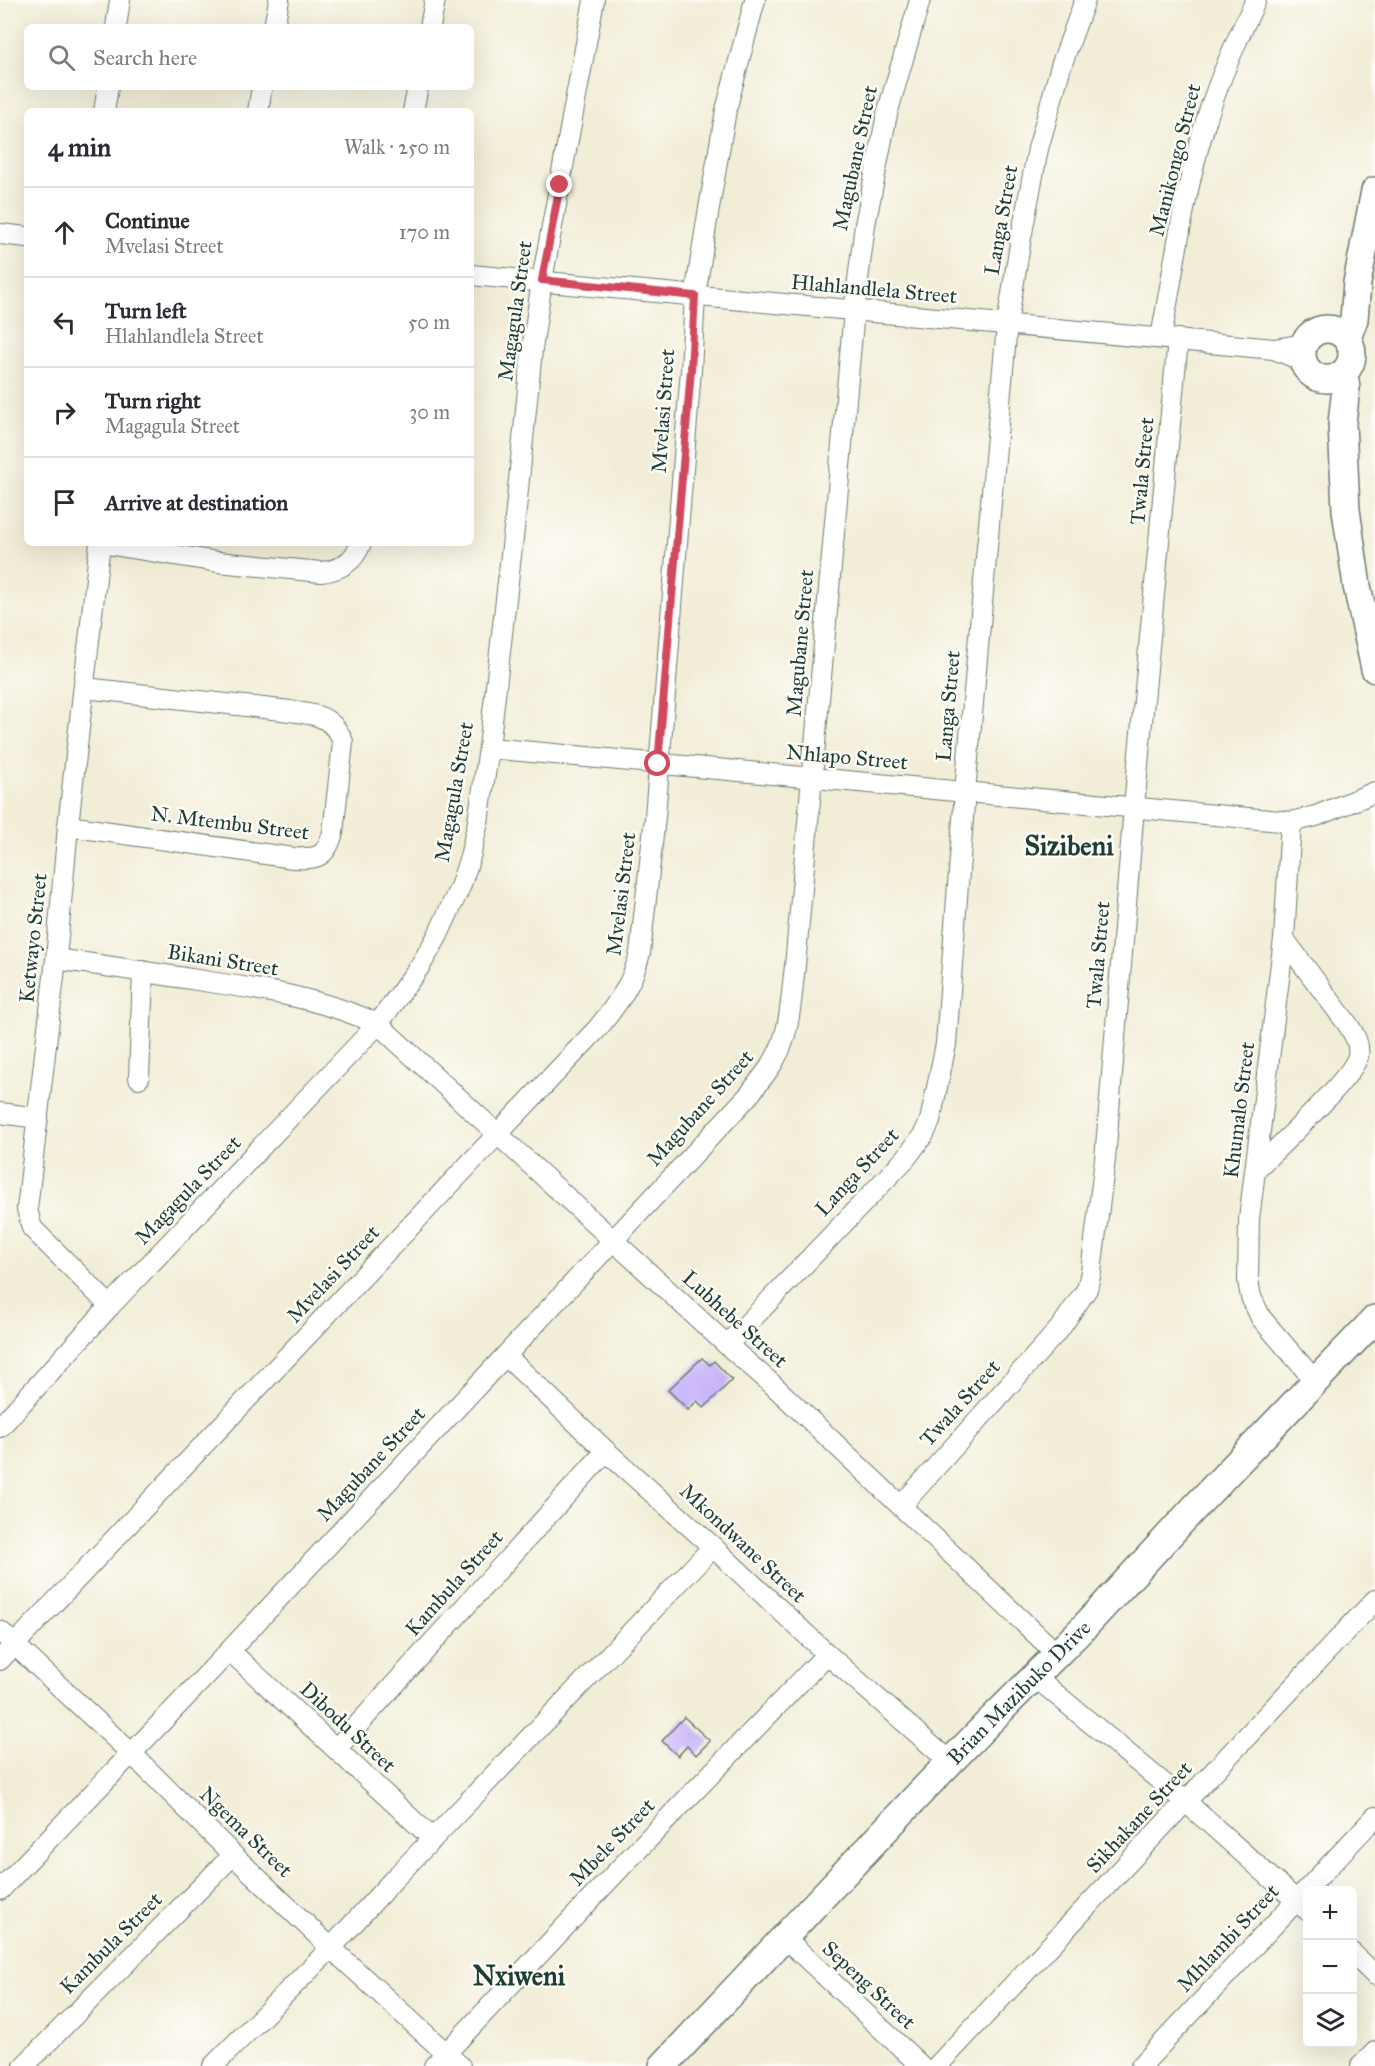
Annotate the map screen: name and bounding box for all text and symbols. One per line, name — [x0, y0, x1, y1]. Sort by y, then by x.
search box — [24, 24, 474, 90]
icon: search — [45, 41, 78, 74]
text: Search here — [93, 44, 197, 71]
street label: Manikongo Street — [1143, 80, 1207, 239]
street label: Magubane Street — [827, 83, 883, 233]
text: 4 min — [48, 131, 111, 163]
text: Walk · 250 m — [344, 135, 450, 159]
street label: Langa Street — [979, 162, 1024, 277]
route end — [546, 171, 572, 197]
text: Continue — [105, 207, 190, 234]
icon: ahead — [48, 216, 81, 249]
text: 170 m — [399, 220, 450, 244]
text: Mvelasi Street — [105, 234, 224, 258]
street label: Magagula Street — [492, 239, 538, 383]
street label: Hlahlandlela Street — [790, 269, 959, 309]
text: Turn left — [105, 297, 187, 324]
icon: left — [48, 306, 81, 339]
text: 50 m — [408, 310, 450, 334]
text: Hlahlandlela Street — [105, 324, 264, 348]
street label: Mvelasi Street — [646, 347, 680, 474]
text: Turn right — [105, 387, 201, 414]
icon: right — [48, 396, 81, 429]
text: 30 m — [409, 400, 450, 424]
text: Magagula Street — [105, 414, 240, 438]
street label: Twala Street — [1124, 416, 1160, 526]
icon: arrive — [48, 486, 81, 519]
text: Arrive at destination — [105, 489, 288, 516]
street label: Magubane Street — [781, 568, 819, 718]
street label: Langa Street — [930, 649, 966, 762]
street label: Magagula Street — [429, 719, 479, 864]
street label: Nhlapo Street — [785, 739, 909, 775]
route start — [644, 750, 670, 776]
street label: N. Mtembu Street — [149, 800, 311, 846]
district label: Sizibeni — [1024, 829, 1114, 862]
street label: Mvelasi Street — [601, 830, 642, 957]
street label: Ketwayo Street — [13, 871, 53, 1004]
street label: Twala Street — [1080, 900, 1116, 1010]
street label: Bikani Street — [166, 938, 281, 982]
street label: Khumalo Street — [1218, 1040, 1260, 1180]
street label: Magubane Street — [641, 1044, 759, 1172]
street label: Langa Street — [810, 1122, 905, 1221]
street label: Magagula Street — [129, 1130, 247, 1250]
street label: Mvelasi Street — [281, 1219, 385, 1328]
street label: Lubhebe Street — [677, 1265, 793, 1373]
street label: Twala Street — [914, 1354, 1006, 1452]
street label: Magubane Street — [311, 1401, 431, 1527]
street label: Mkondwane Street — [674, 1478, 812, 1609]
street label: Kambula Street — [400, 1524, 509, 1641]
street label: Brian Mazibuko Drive — [942, 1615, 1096, 1770]
street label: Dibodu Street — [295, 1676, 402, 1778]
street label: Sikhakane Street — [1081, 1755, 1198, 1878]
street label: Ngema Street — [194, 1781, 298, 1883]
street label: Mbele Street — [564, 1792, 661, 1891]
street label: Mhlambi Street — [1171, 1878, 1285, 1997]
street label: Kambula Street — [54, 1886, 168, 2000]
map controls — [1303, 1886, 1357, 2048]
button: + — [1303, 1886, 1357, 1940]
street label: Sepeng Street — [817, 1935, 921, 2035]
button: − — [1303, 1940, 1357, 1994]
district label: Nxiweni — [473, 1959, 566, 1992]
button: layers — [1303, 1994, 1357, 2048]

